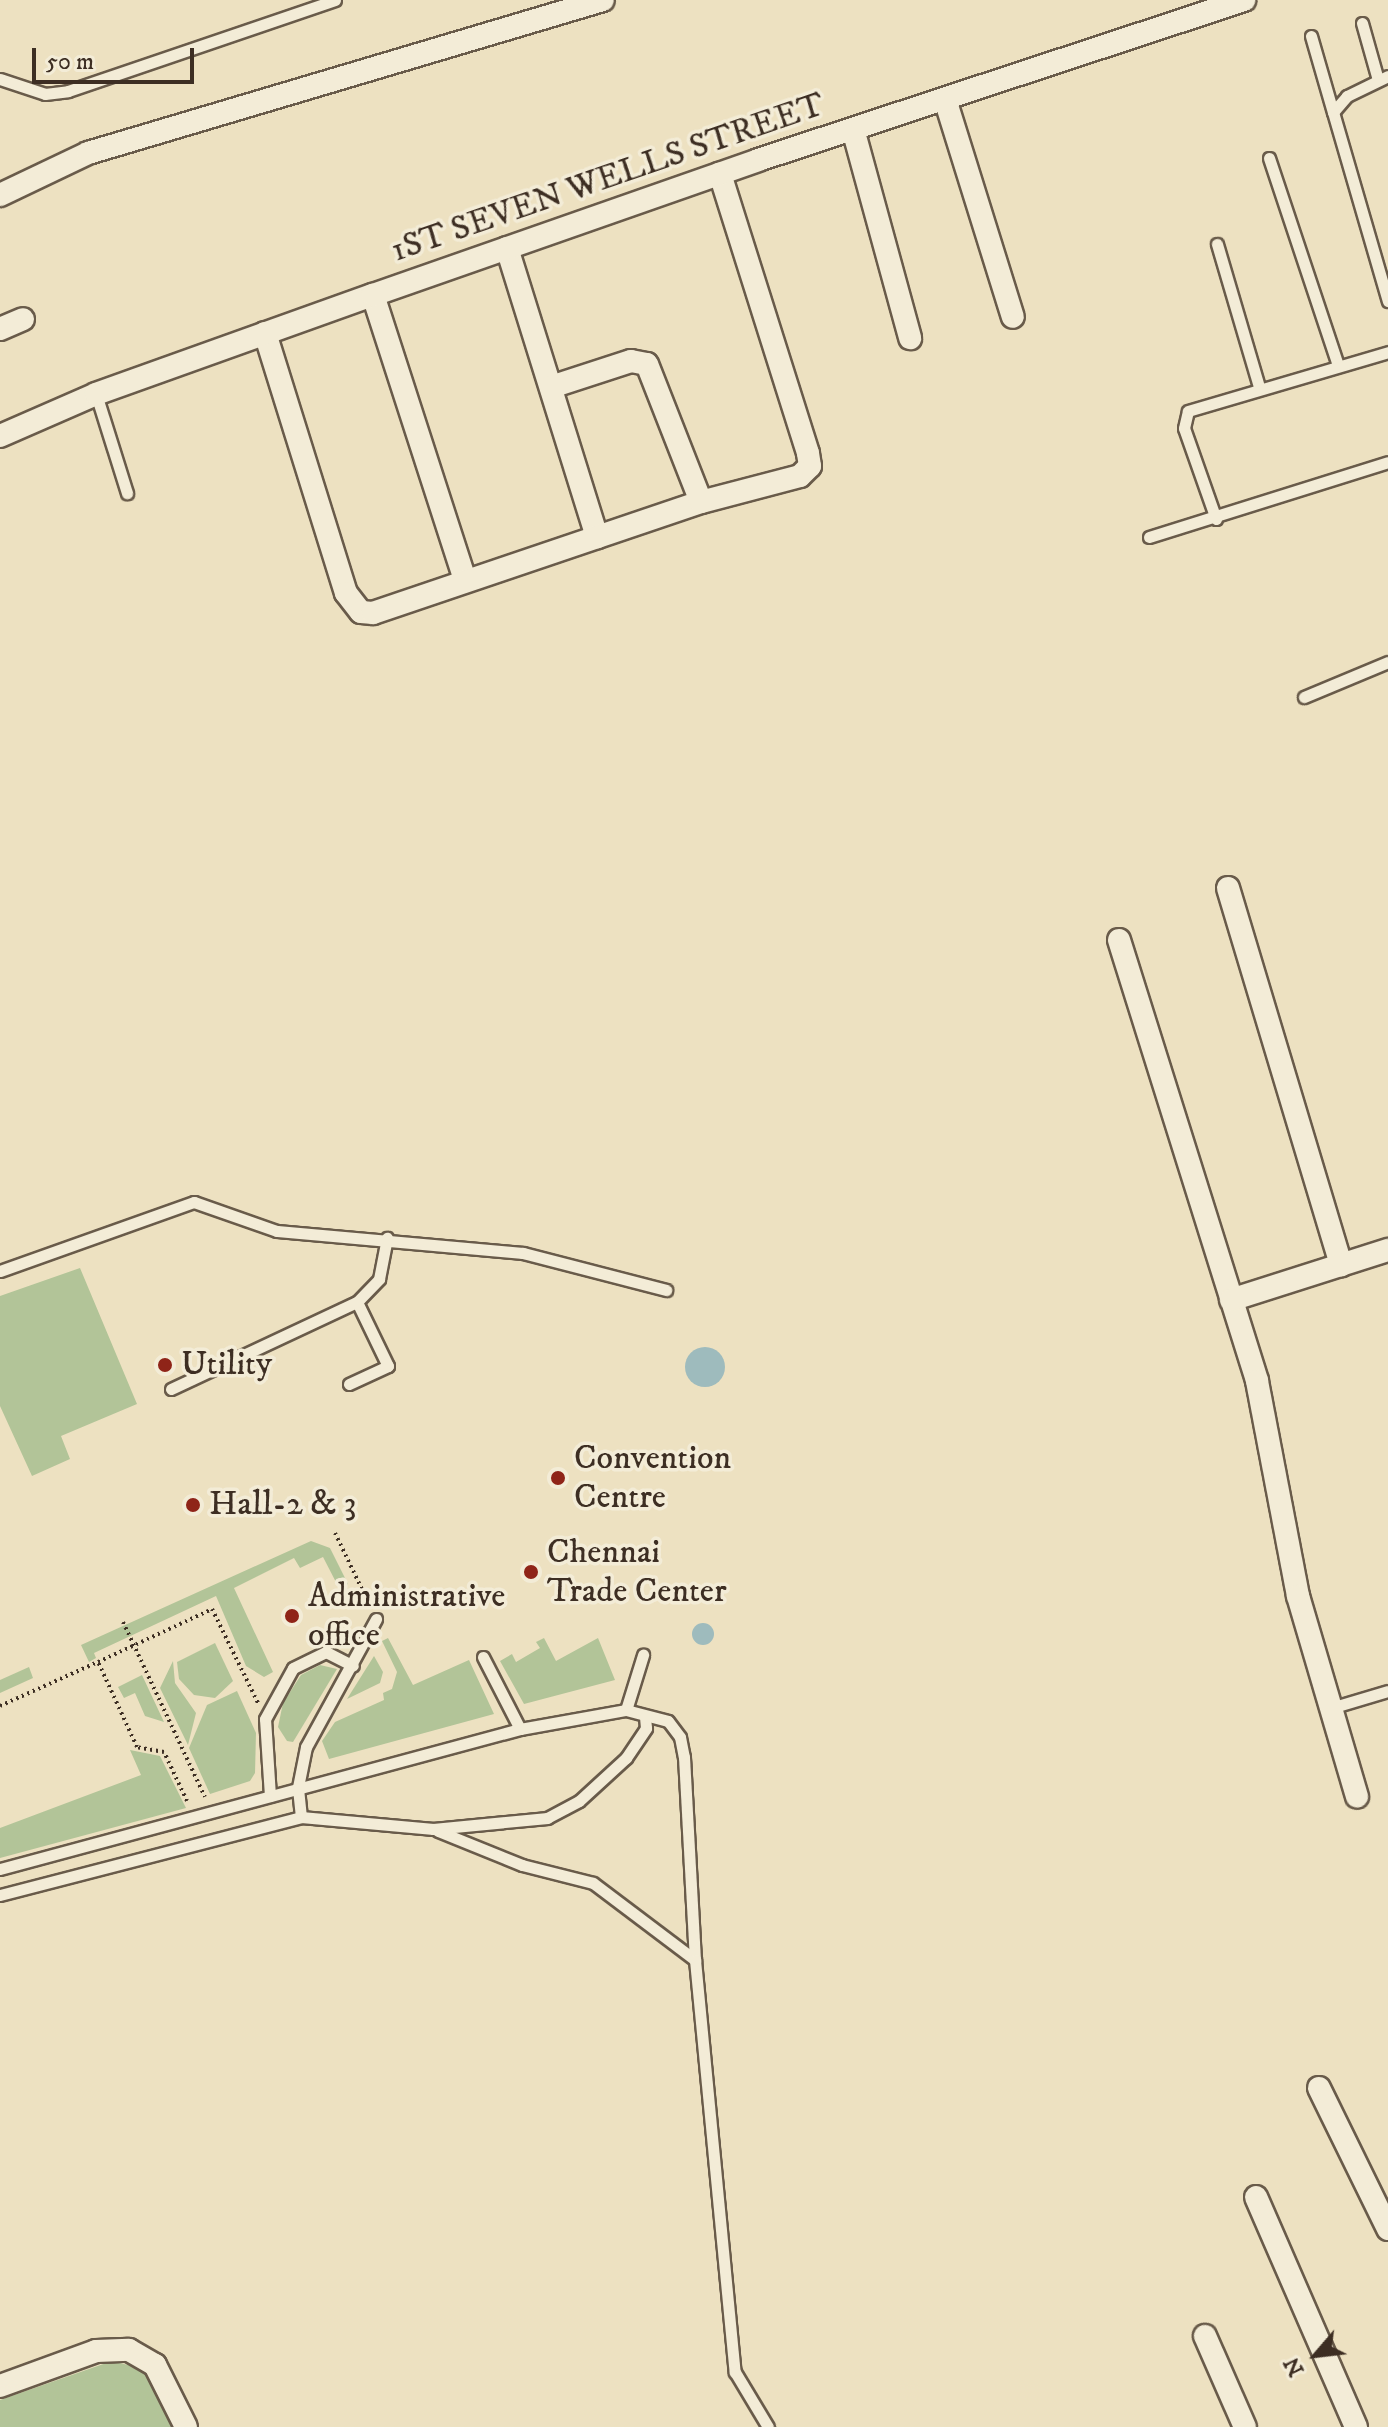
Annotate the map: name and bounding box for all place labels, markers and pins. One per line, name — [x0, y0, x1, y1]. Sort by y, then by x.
place label: Utility — [181, 1345, 272, 1385]
marker: Utility — [156, 1356, 174, 1374]
place label: Convention Centre — [574, 1438, 731, 1518]
marker: Convention Centre — [549, 1469, 567, 1487]
place label: Hall-2 & 3 — [209, 1485, 356, 1525]
marker: Hall-2 & 3 — [184, 1496, 202, 1514]
place label: Chennai Trade Center — [547, 1532, 727, 1612]
marker: Chennai Trade Center — [522, 1563, 540, 1581]
place label: Administrative office — [308, 1576, 505, 1656]
marker: Administrative office — [283, 1607, 301, 1625]

